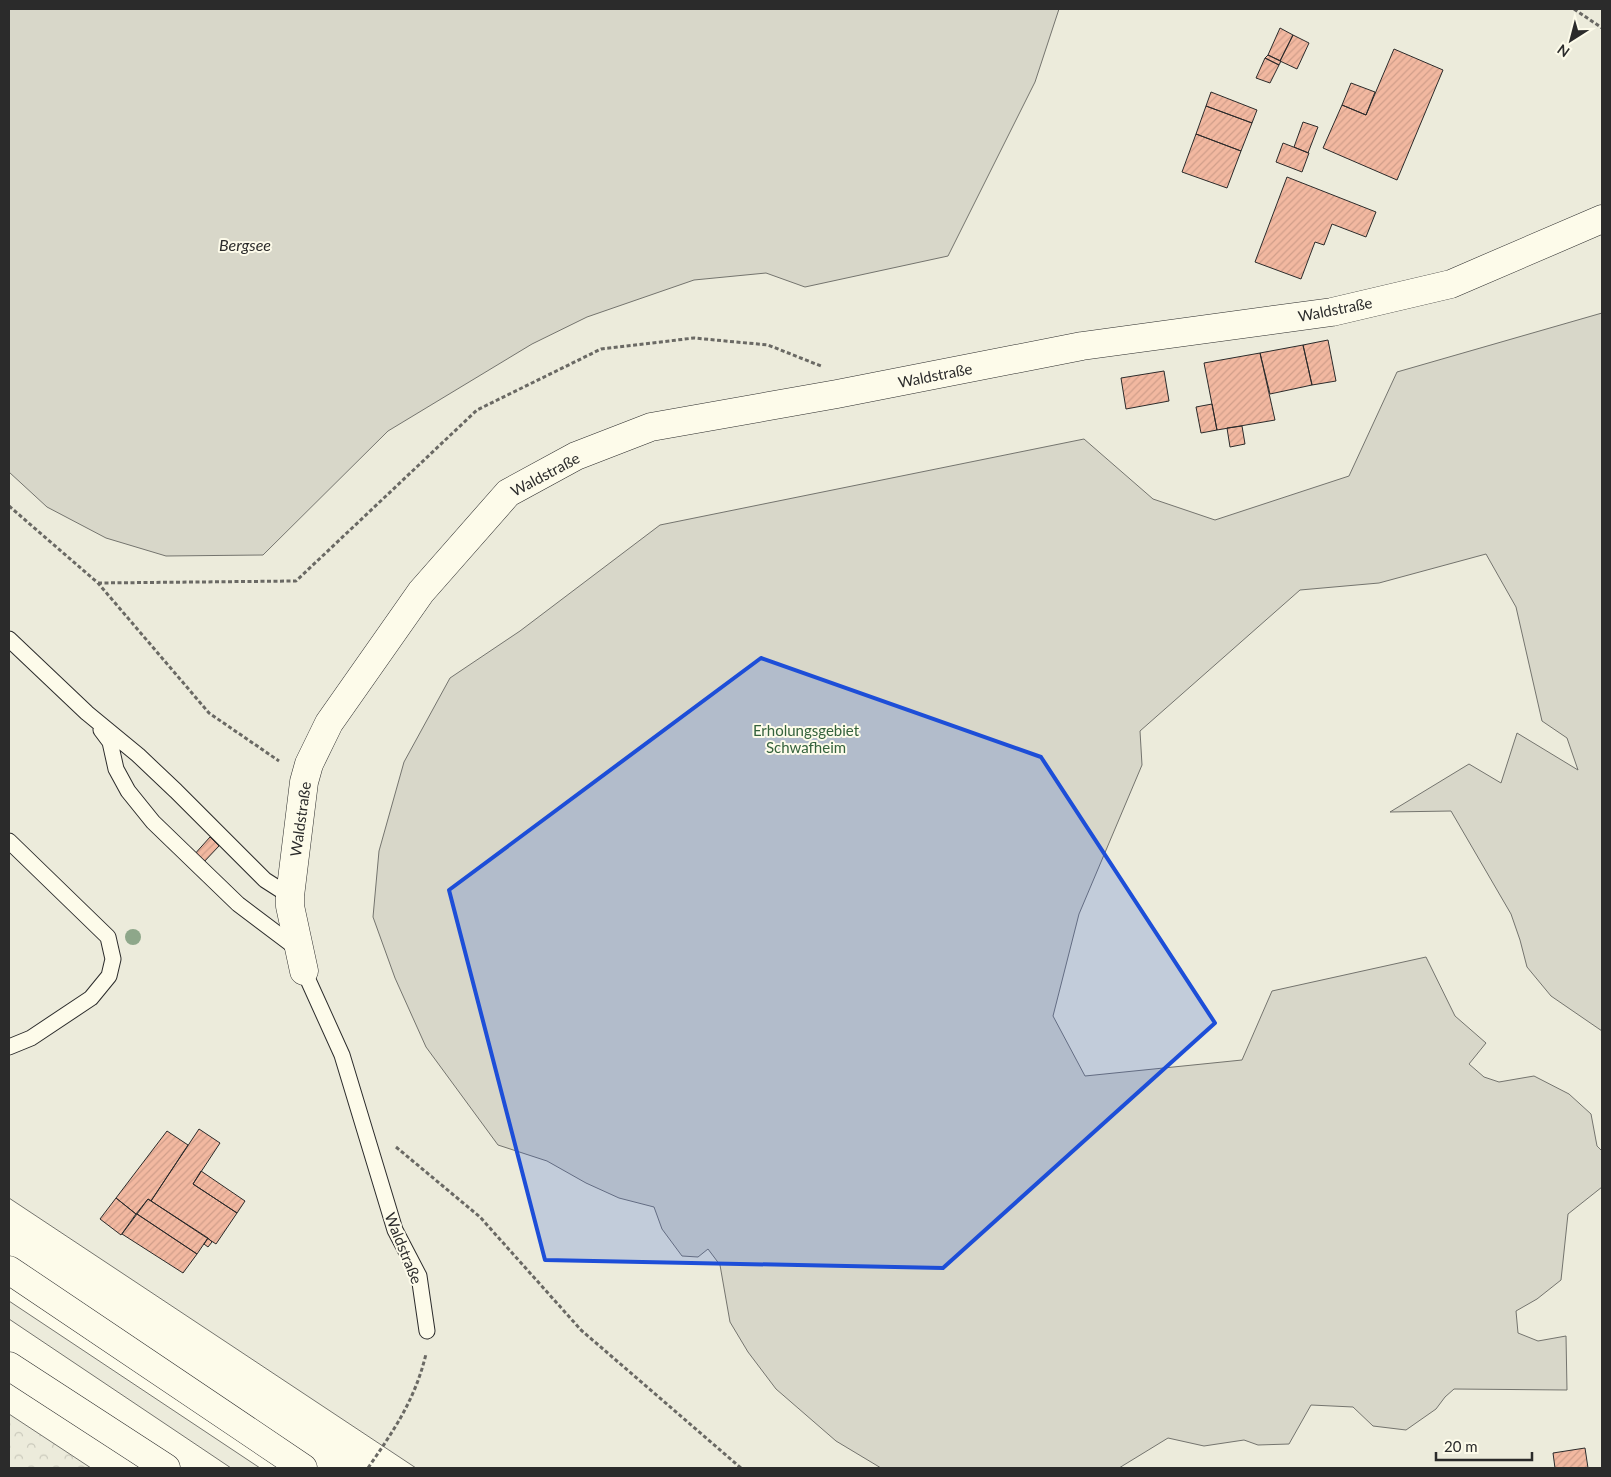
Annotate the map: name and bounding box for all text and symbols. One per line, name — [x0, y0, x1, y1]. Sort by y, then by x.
north arrow — [1546, 15, 1596, 65]
text: N — [1554, 41, 1572, 61]
water label: Bergsee — [219, 235, 271, 254]
street label: Waldstraße — [1296, 293, 1374, 325]
street label: Waldstraße — [896, 359, 974, 391]
street label: Waldstraße — [507, 448, 583, 500]
park label: Erholungsgebiet Schwafheim — [753, 721, 860, 756]
street label: Waldstraße — [286, 780, 314, 858]
street label: Waldstraße — [382, 1210, 426, 1286]
scale bar — [1436, 1430, 1532, 1462]
text: 20 m — [1444, 1437, 1478, 1455]

